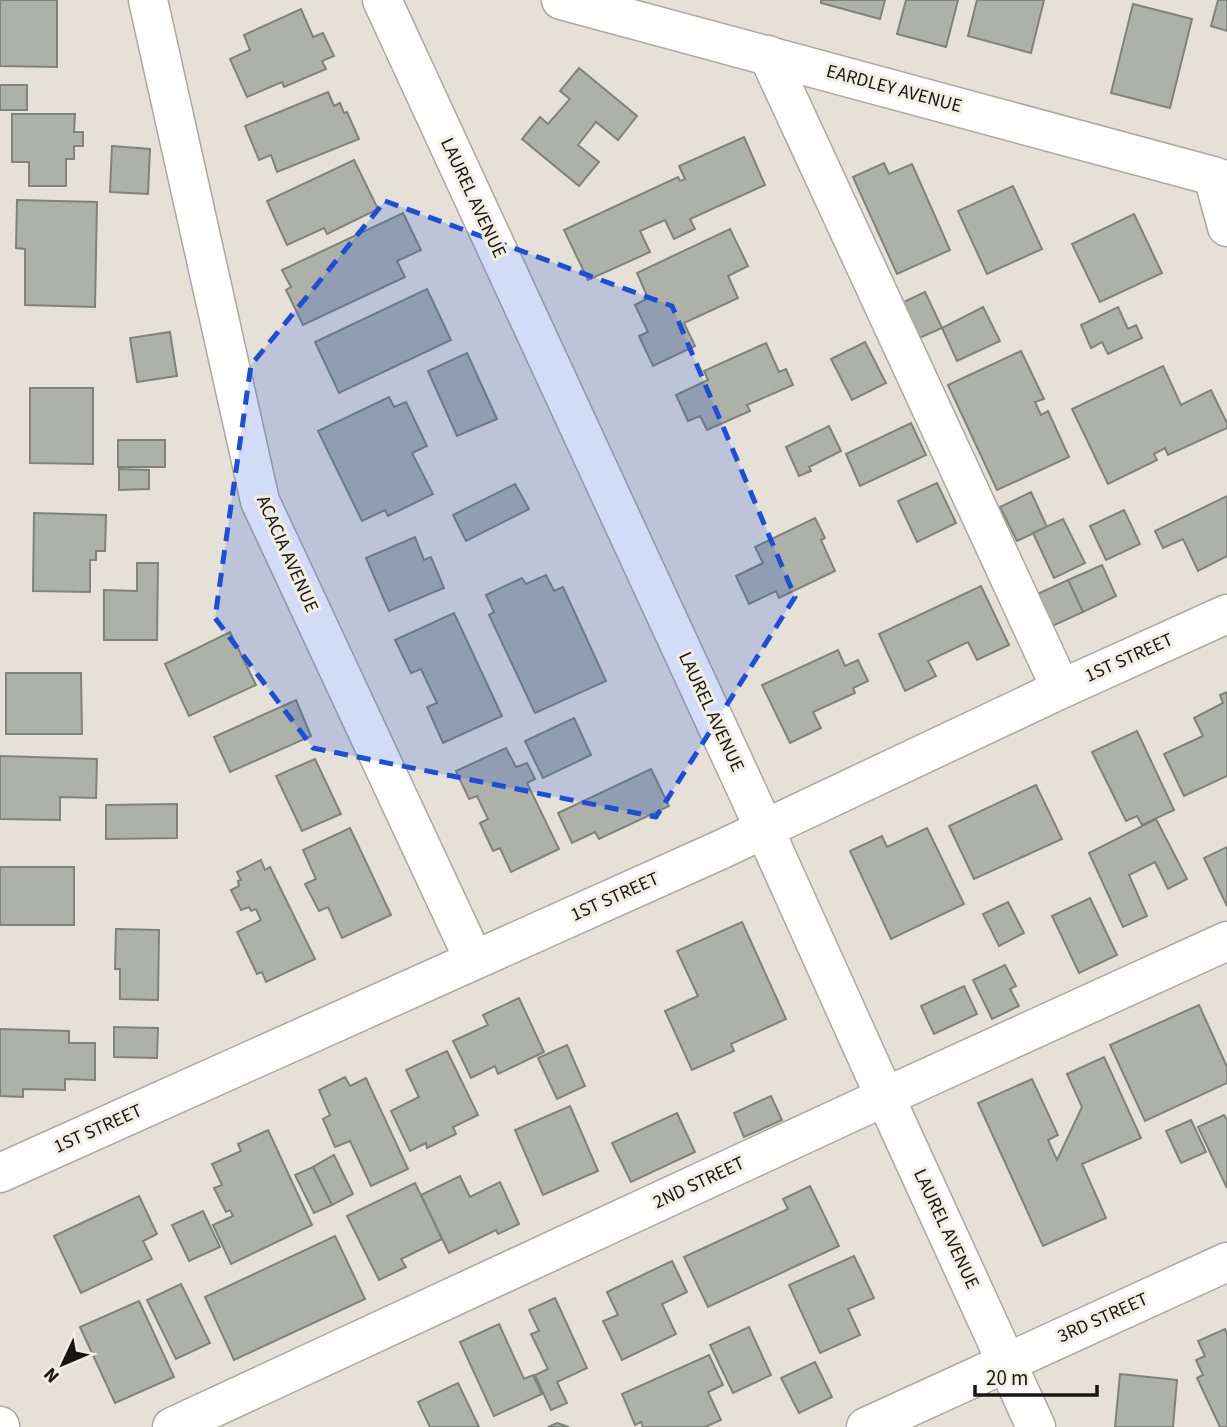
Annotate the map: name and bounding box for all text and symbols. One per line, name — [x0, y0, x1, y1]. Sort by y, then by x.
street label: EARDLEY AVENUE — [823, 58, 965, 120]
street label: LAUREL AVENUE — [433, 133, 513, 263]
street label: ACACIA AVENUE — [249, 491, 325, 617]
street label: 1ST STREET — [1080, 627, 1178, 689]
street label: LAUREL AVENUE — [671, 647, 751, 777]
street label: 1ST STREET — [566, 866, 664, 928]
street label: 1ST STREET — [49, 1098, 147, 1160]
street label: 2ND STREET — [649, 1150, 749, 1216]
street label: LAUREL AVENUE — [906, 1164, 986, 1294]
street label: 3RD STREET — [1053, 1286, 1153, 1350]
north arrow — [28, 1329, 98, 1399]
scale bar — [975, 1354, 1098, 1398]
text: N — [38, 1361, 66, 1389]
text: 20 m — [986, 1363, 1028, 1393]

